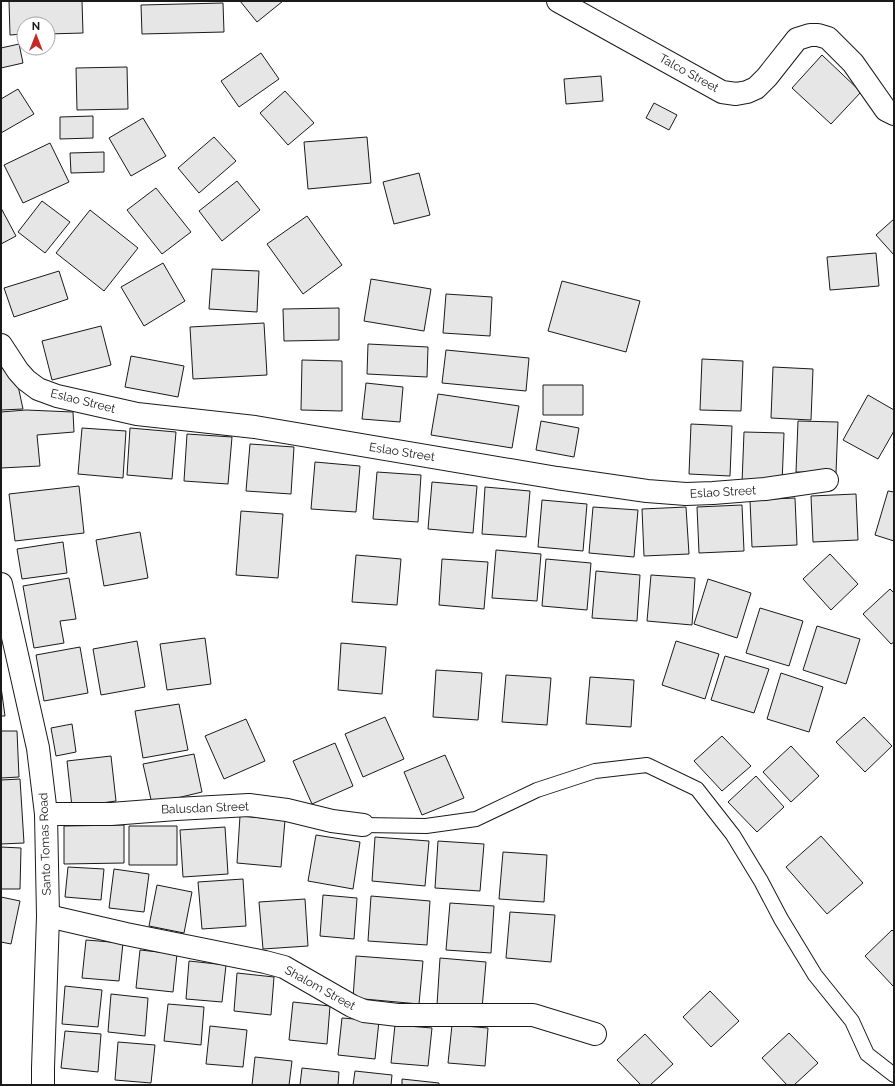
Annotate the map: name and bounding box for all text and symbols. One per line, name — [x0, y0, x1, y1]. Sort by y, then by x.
north arrow — [16, 16, 56, 56]
text: N — [32, 20, 40, 33]
street label: Talco Street — [657, 51, 721, 95]
street label: Eslao Street — [49, 386, 117, 416]
street label: Eslao Street — [368, 440, 436, 464]
street label: Eslao Street — [689, 483, 757, 501]
street label: Santo Tomas Road — [36, 792, 54, 896]
street label: Balusdan Street — [161, 799, 249, 817]
street label: Shalom Street — [282, 963, 358, 1013]

